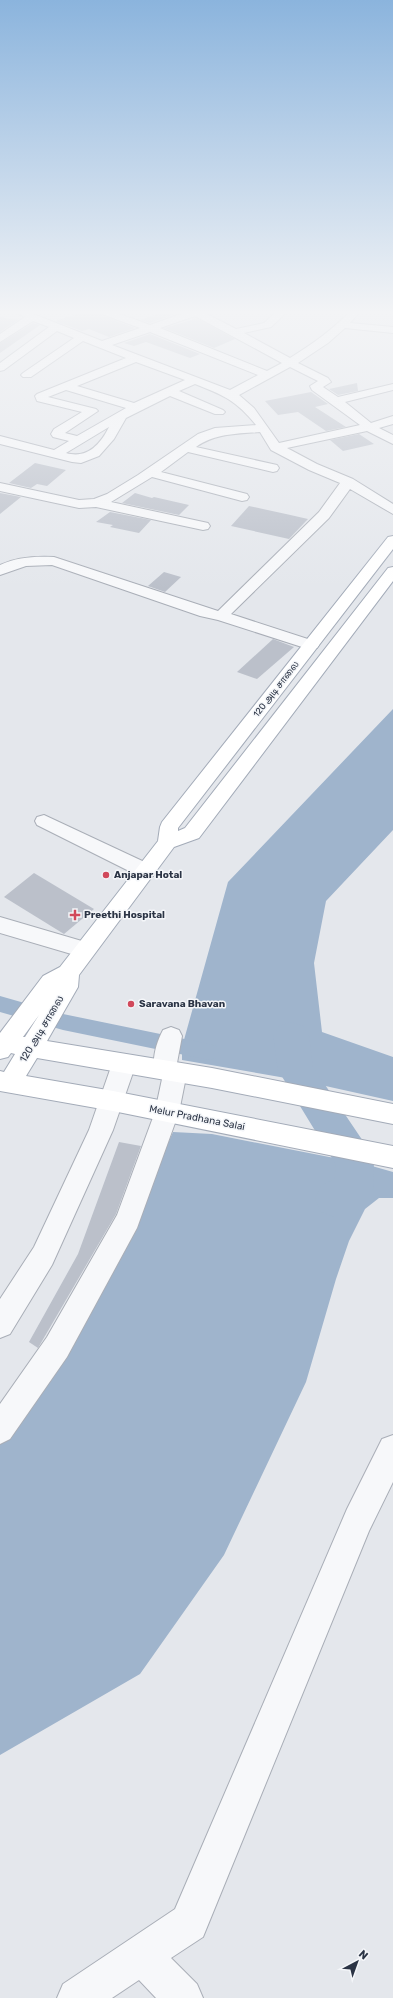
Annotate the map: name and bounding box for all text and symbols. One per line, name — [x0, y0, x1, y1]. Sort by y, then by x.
street label: 120 அடி சாலை — [251, 659, 302, 720]
place label: Anjapar Hotal — [114, 869, 182, 881]
marker: Anjapar Hotal — [101, 870, 111, 880]
marker: Preethi Hospital — [69, 909, 81, 921]
place label: Preethi Hospital — [84, 909, 165, 921]
street label: 120 அடி சாலை — [17, 993, 67, 1065]
place label: Saravana Bhavan — [139, 998, 225, 1010]
marker: Saravana Bhavan — [126, 999, 136, 1009]
street label: Melur Pradhana Salai — [148, 1103, 246, 1133]
north arrow — [337, 1942, 377, 1982]
text: N — [356, 1947, 371, 1962]

